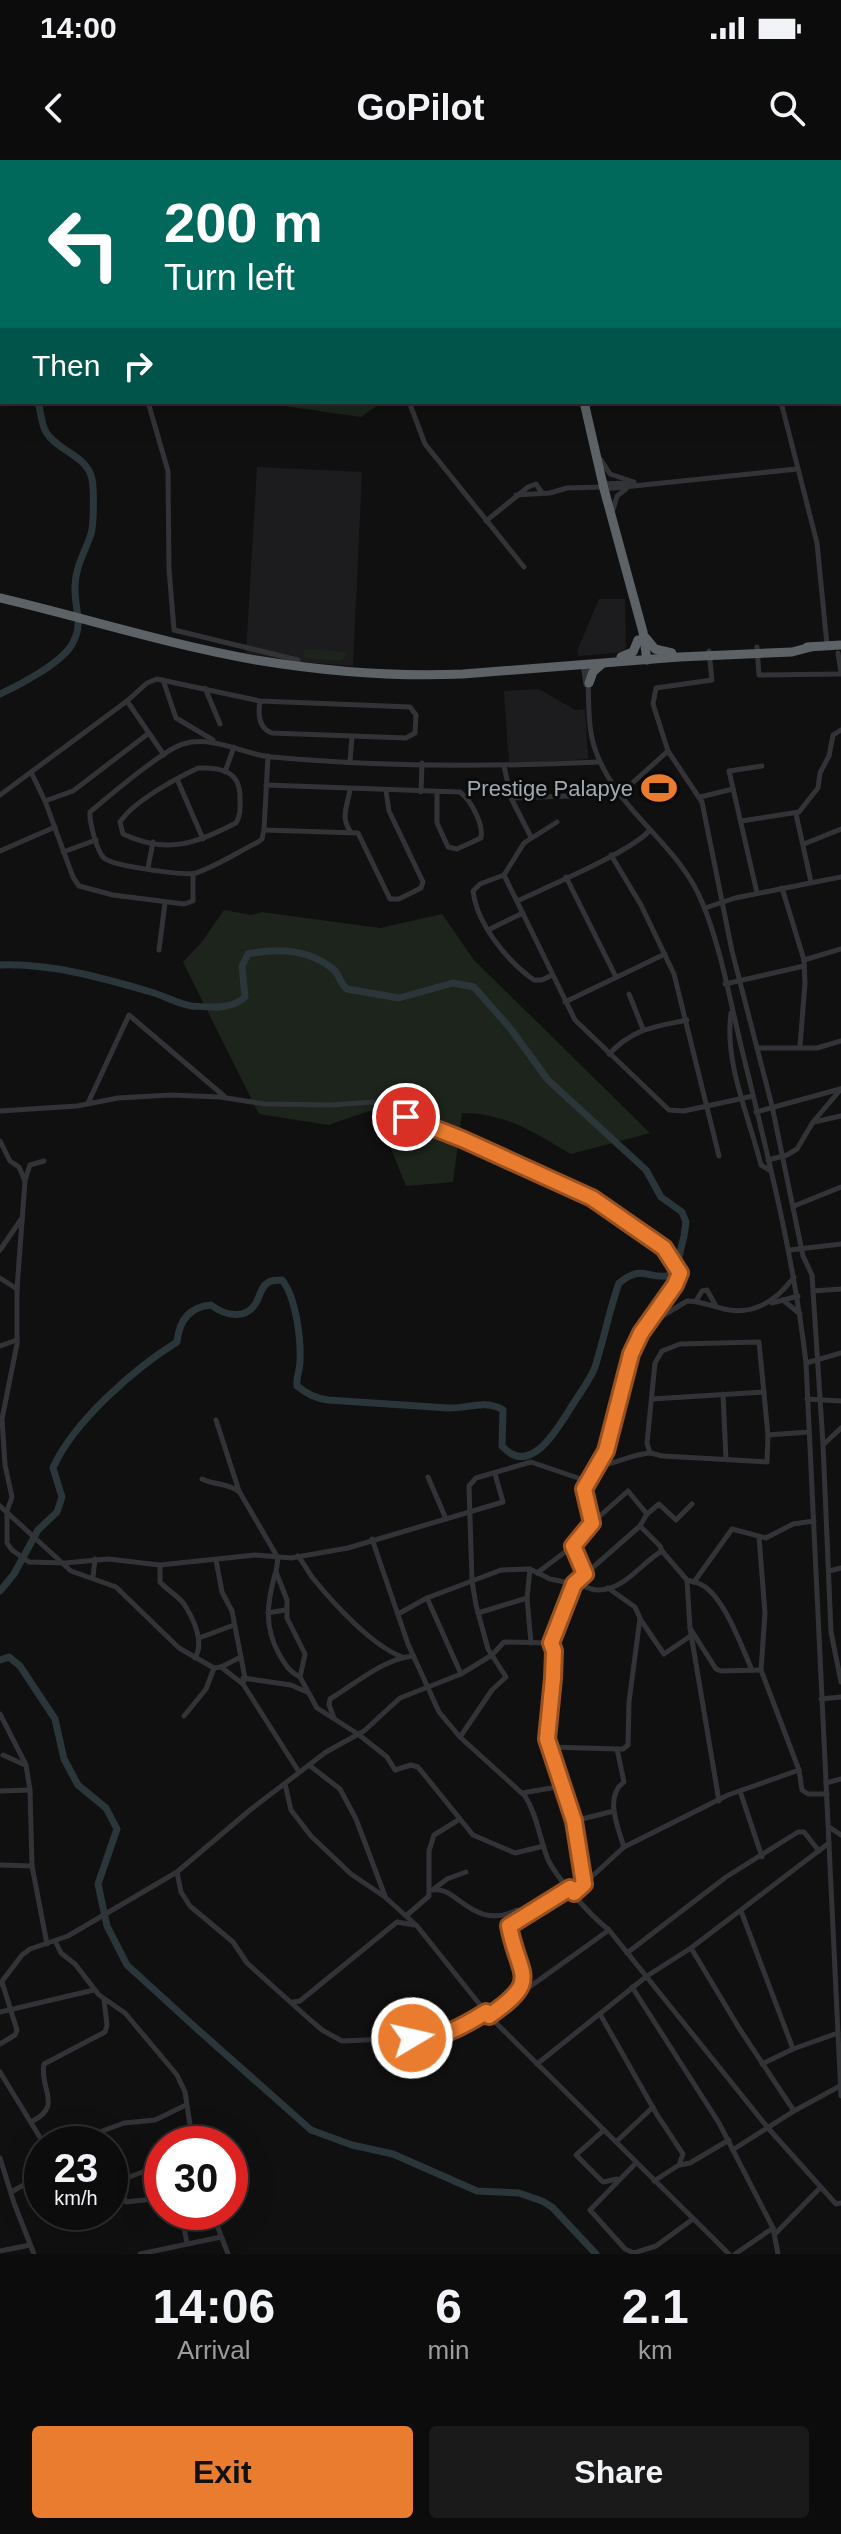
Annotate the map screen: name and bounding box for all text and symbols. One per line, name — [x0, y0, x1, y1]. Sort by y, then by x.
text: 14:00 — [40, 11, 117, 44]
icon: back — [32, 86, 76, 130]
icon: search — [765, 86, 809, 130]
text: GoPilot — [357, 87, 485, 128]
text: 200 m — [164, 191, 323, 254]
icon: left — [32, 192, 136, 296]
text: Turn left — [164, 257, 295, 298]
icon: right — [116, 344, 160, 388]
text: Then — [32, 349, 100, 382]
sports icon: Prestige Palapye — [640, 769, 678, 807]
place label: Prestige Palapye — [467, 776, 633, 801]
pin — [372, 1083, 440, 1151]
icon: arrive — [384, 1095, 428, 1139]
position arrow — [370, 1996, 454, 2080]
speed limit sign: 30 — [144, 2126, 248, 2230]
text: 23 — [54, 2146, 98, 2190]
text: km/h — [54, 2187, 98, 2209]
text: 14:06 — [152, 2280, 275, 2333]
text: 6 — [435, 2280, 462, 2333]
text: 2.1 — [622, 2280, 689, 2333]
text: Arrival — [177, 2335, 251, 2365]
text: min — [428, 2335, 469, 2365]
text: km — [638, 2335, 673, 2365]
button: Exit — [32, 2426, 413, 2518]
button: Share — [429, 2426, 809, 2518]

